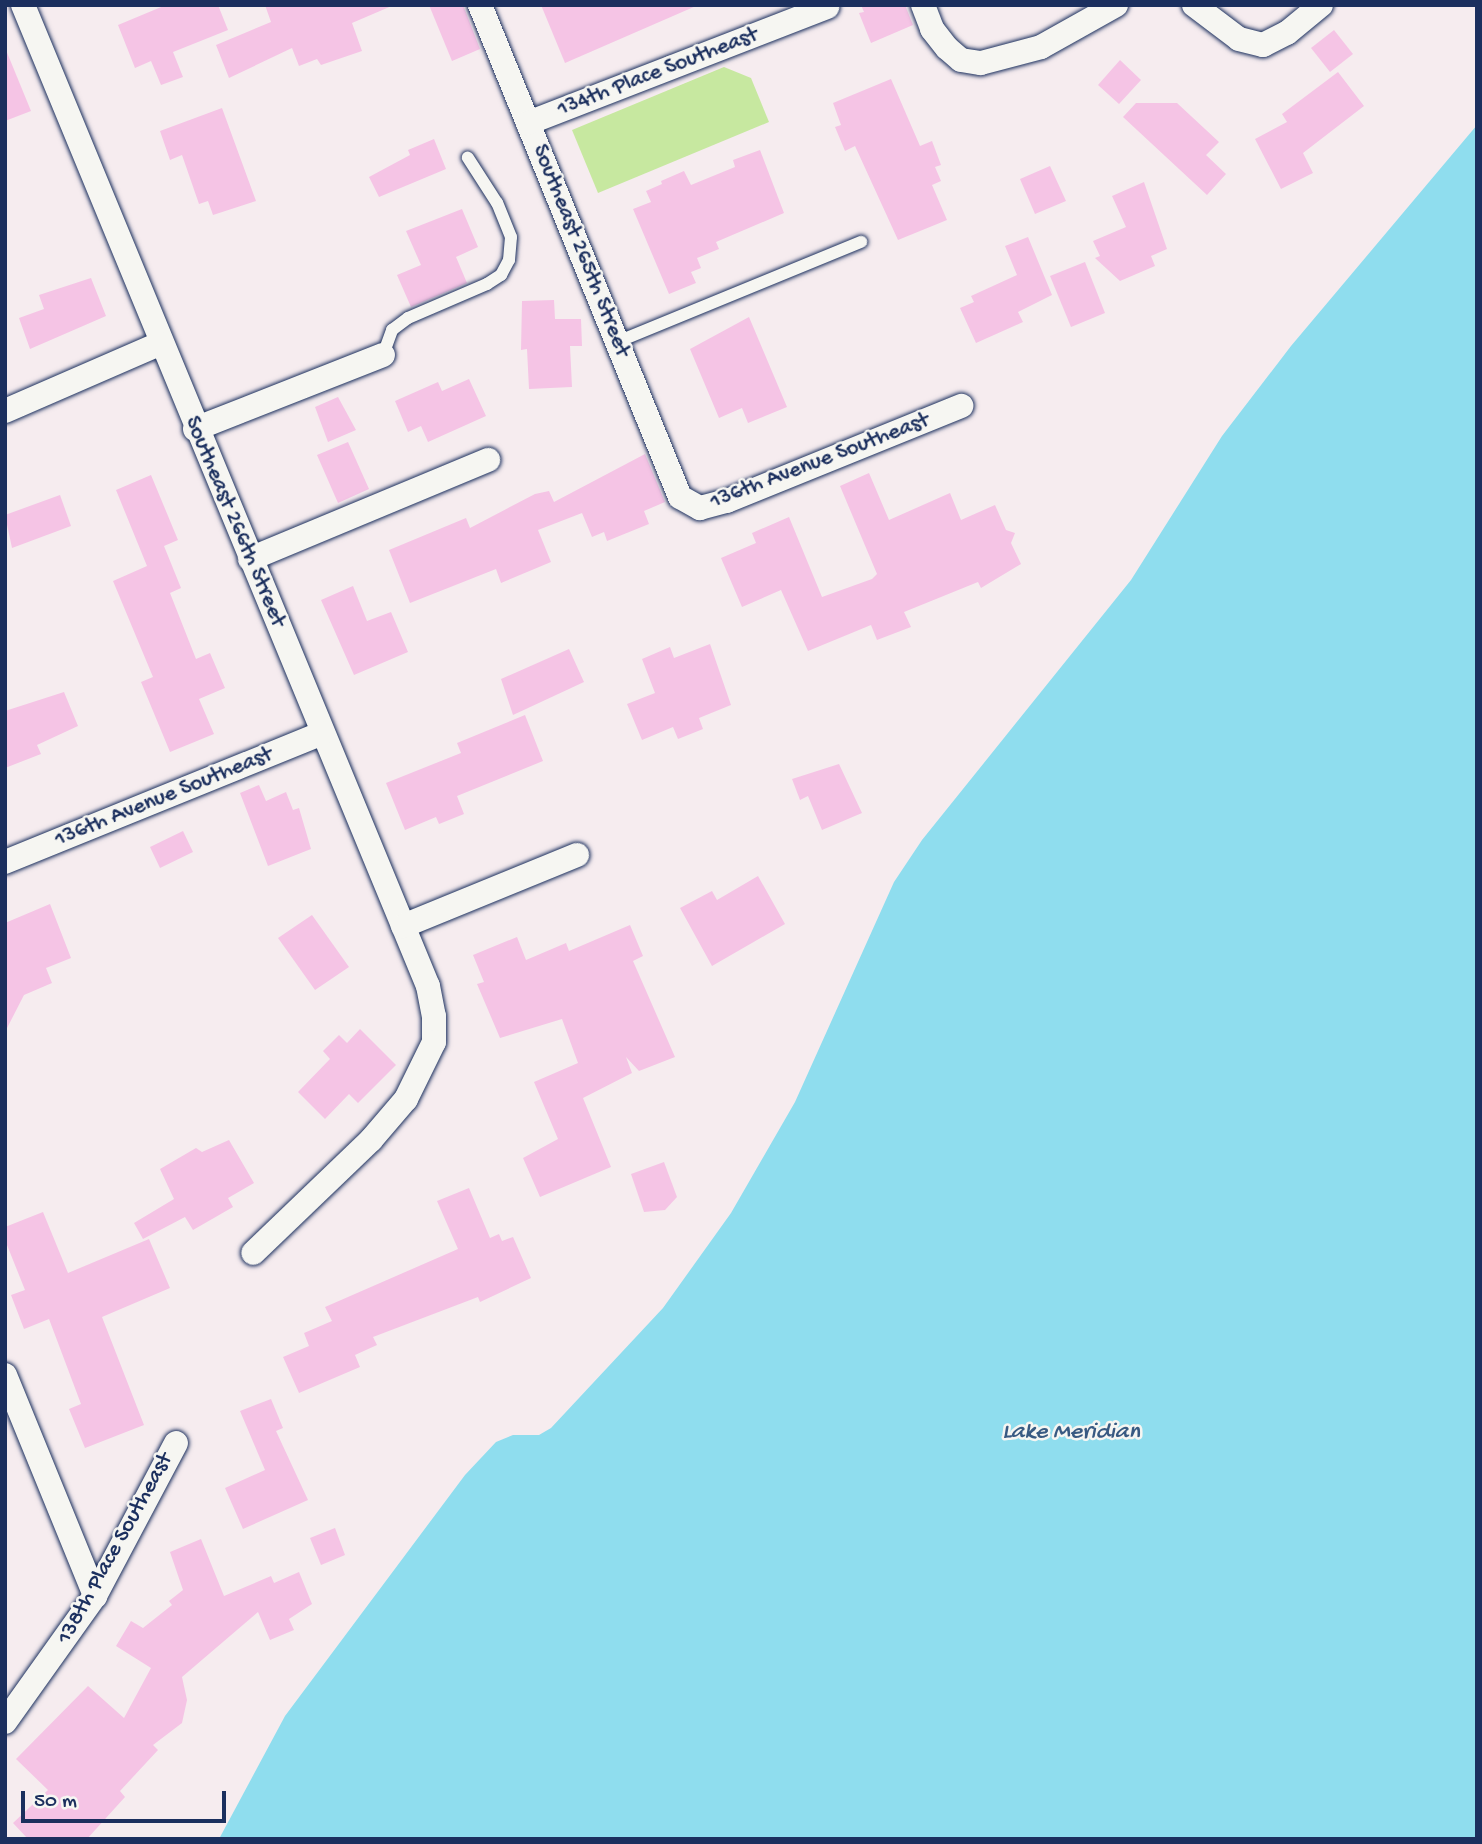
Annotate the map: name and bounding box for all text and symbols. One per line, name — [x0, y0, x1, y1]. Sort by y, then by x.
street label: 134th Place Southeast — [554, 22, 762, 124]
street label: Southeast 265th Street — [525, 141, 635, 361]
street label: 136th Avenue Southeast — [707, 407, 933, 517]
street label: Southeast 266th Street — [177, 413, 291, 631]
street label: 136th Avenue Southeast — [51, 742, 277, 854]
water label: Lake Meridian — [1002, 1419, 1140, 1447]
street label: 138th Place Southeast — [52, 1449, 180, 1649]
scale bar — [24, 1778, 229, 1822]
text: 50 m — [34, 1790, 77, 1815]

